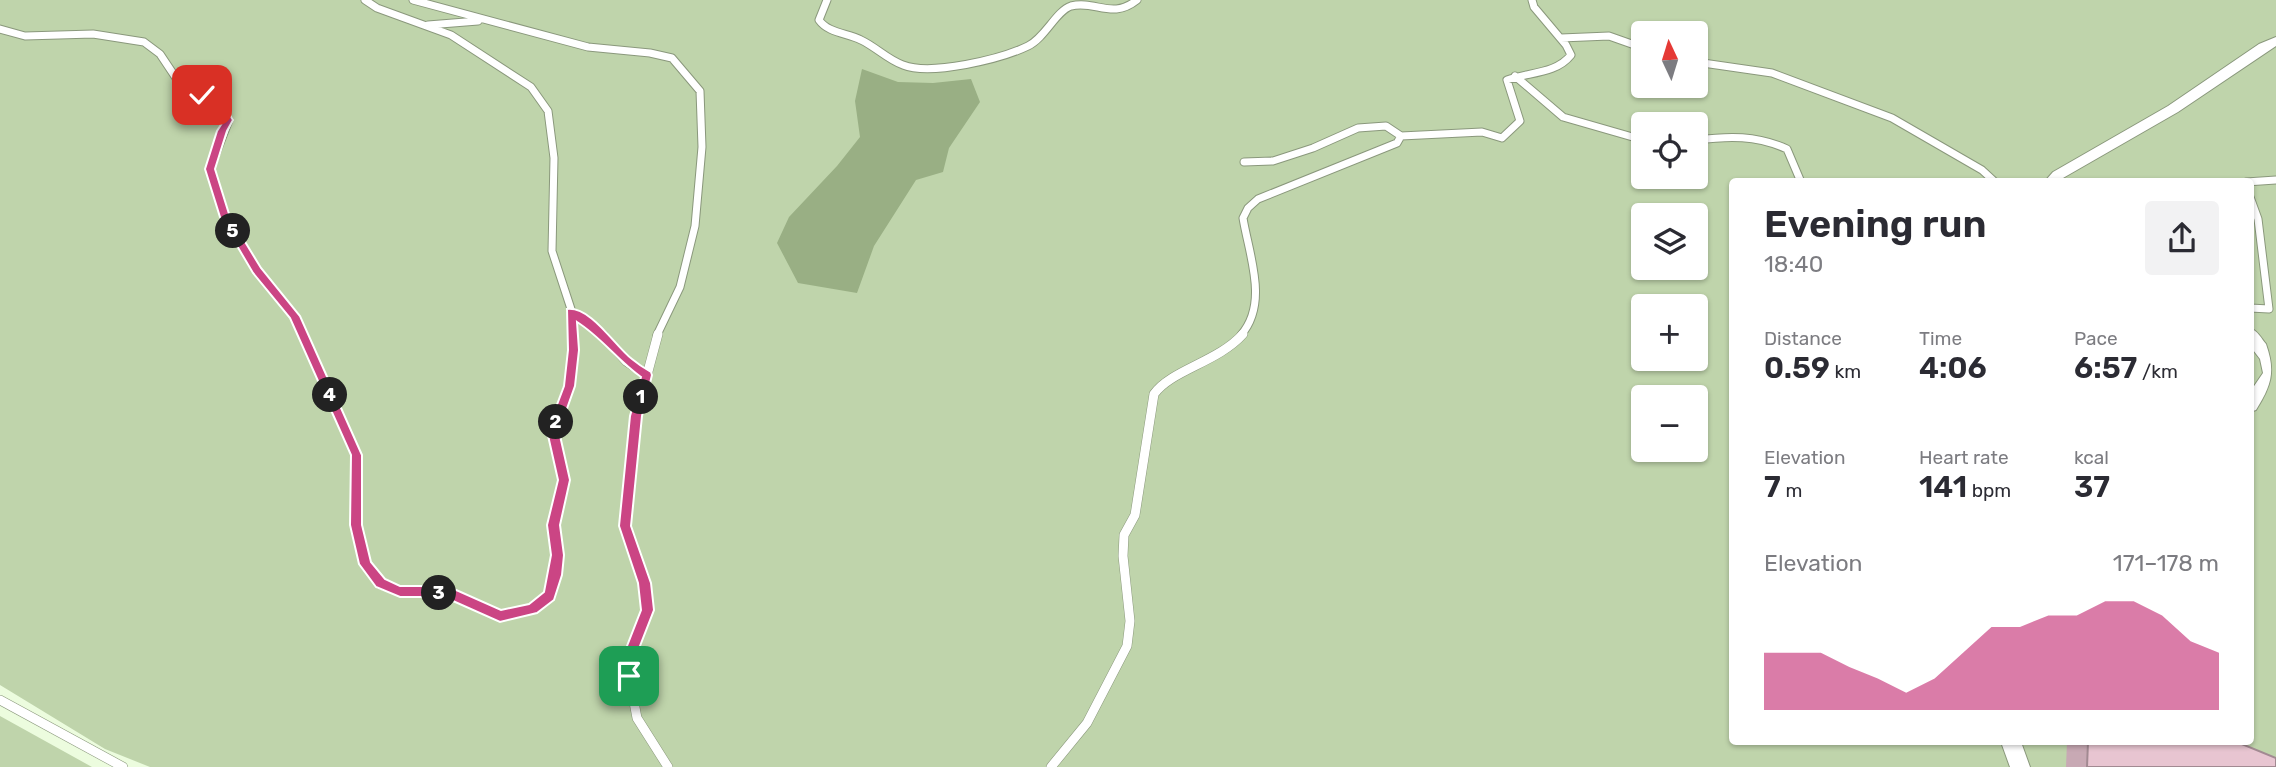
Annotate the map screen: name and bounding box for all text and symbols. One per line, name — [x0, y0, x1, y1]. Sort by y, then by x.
north arrow — [1631, 21, 1708, 98]
map controls — [1631, 21, 1708, 462]
pin — [172, 65, 232, 125]
icon: check — [183, 76, 221, 114]
button: locate — [1631, 112, 1708, 189]
text: Evening run — [1764, 201, 1987, 247]
button: share — [2145, 201, 2219, 275]
button: layers — [1631, 203, 1708, 280]
pin: 5 — [216, 214, 250, 248]
text: 5 — [226, 219, 239, 242]
text: 18:40 — [1764, 250, 1823, 278]
button: + — [1631, 294, 1708, 371]
text: Distance — [1764, 327, 1842, 350]
text: Time — [1919, 327, 1962, 350]
text: Pace — [2074, 327, 2118, 350]
text: 0.59 — [1764, 350, 1830, 386]
text: 4:06 — [1919, 350, 1987, 386]
text: 6:57 — [2074, 350, 2137, 386]
text: km — [1830, 360, 1861, 383]
text: /km — [2137, 360, 2178, 383]
pin: 4 — [312, 378, 348, 412]
pin: 1 — [624, 380, 658, 414]
text: 4 — [323, 383, 336, 406]
text: 1 — [636, 385, 645, 408]
button: − — [1631, 385, 1708, 462]
pin: 2 — [538, 404, 574, 440]
text: 2 — [549, 410, 562, 433]
text: Elevation — [1764, 446, 1845, 469]
text: Heart rate — [1919, 446, 2009, 469]
text: kcal — [2074, 446, 2109, 469]
text: 7 — [1764, 469, 1781, 505]
text: 141 — [1919, 469, 1967, 505]
text: 37 — [2074, 469, 2110, 505]
text: m — [1781, 479, 1802, 502]
text: bpm — [1967, 479, 2011, 502]
text: Elevation — [1764, 549, 1863, 577]
text: 171–178 m — [2113, 549, 2219, 577]
pin: 3 — [422, 576, 457, 610]
text: 3 — [432, 581, 445, 604]
pin — [599, 646, 659, 706]
icon: arrive — [610, 657, 648, 695]

